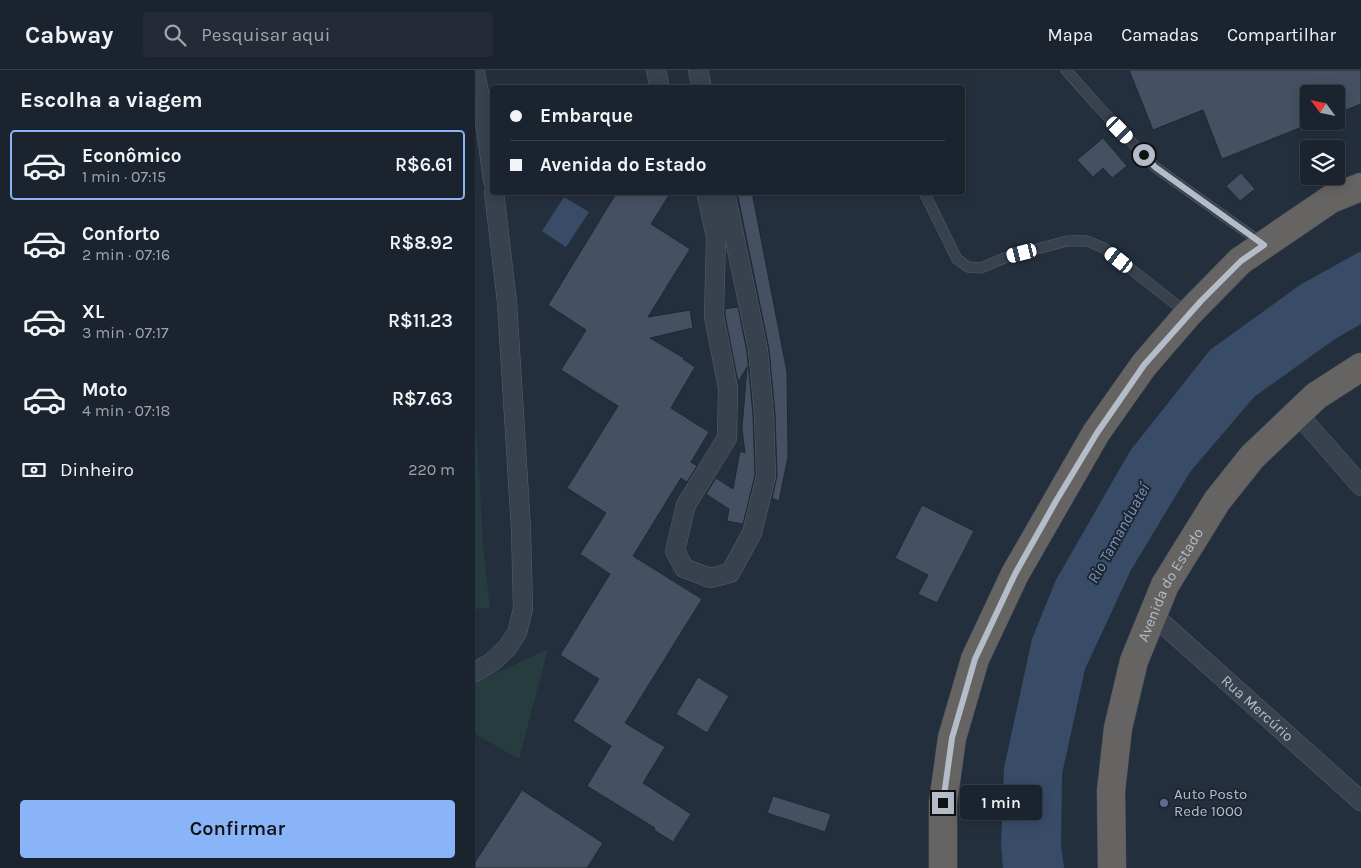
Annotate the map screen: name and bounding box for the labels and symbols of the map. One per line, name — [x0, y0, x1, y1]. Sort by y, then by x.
north arrow — [1300, 85, 1345, 130]
car — [1104, 114, 1135, 146]
route start — [1133, 144, 1155, 166]
car — [1005, 242, 1038, 264]
car — [1102, 245, 1135, 275]
water label: Rio Tamanduateí — [1083, 479, 1155, 586]
street label: Avenida do Estado — [1134, 525, 1207, 644]
street label: Rua Mercúrio — [1217, 671, 1297, 745]
place label: Auto Posto Rede 1000 — [1174, 785, 1247, 820]
callout: 1 min — [961, 786, 1043, 820]
route end — [932, 792, 954, 814]
marker: Auto Posto Rede 1000 — [1158, 797, 1170, 809]

